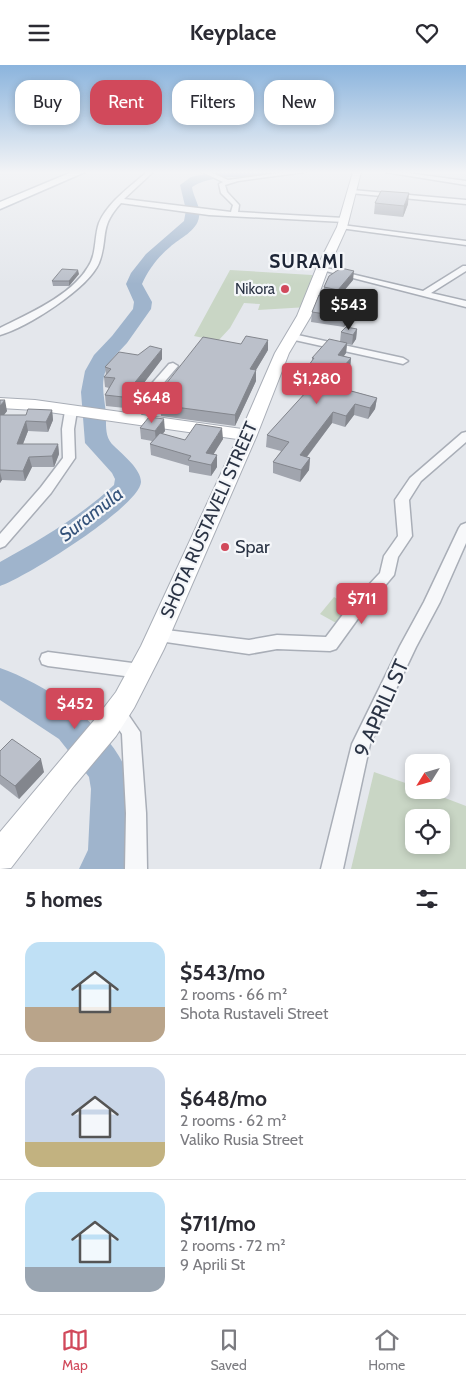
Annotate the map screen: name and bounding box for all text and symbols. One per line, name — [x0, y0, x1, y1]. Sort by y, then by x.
icon: menu — [25, 19, 53, 47]
text: Keyplace — [190, 19, 276, 46]
icon: heart — [413, 19, 441, 47]
chip: Buy — [15, 80, 80, 125]
chip: Rent — [90, 80, 162, 125]
chip: Filters — [172, 80, 254, 125]
chip: New — [264, 80, 334, 125]
district label: SURAMI — [269, 250, 345, 273]
place label: Nikora — [235, 280, 276, 298]
marker: Nikora — [279, 283, 291, 295]
pin: $543 — [319, 289, 379, 331]
text: $543 — [331, 295, 367, 314]
pin: $1,280 — [276, 363, 358, 405]
text: $1,280 — [293, 369, 341, 388]
pin: $648 — [122, 381, 182, 424]
text: $648 — [133, 388, 171, 407]
street label: SHOTA RUSTAVELI STREET — [156, 418, 262, 622]
water label: Suramula — [54, 482, 128, 546]
place label: Spar — [235, 536, 270, 558]
marker: Spar — [219, 541, 231, 553]
pin: $711 — [332, 583, 392, 625]
text: $711 — [347, 589, 377, 608]
street label: 9 APRILI ST — [348, 656, 414, 760]
pin: $452 — [45, 687, 105, 730]
text: $452 — [57, 694, 93, 713]
north arrow — [405, 754, 450, 799]
map controls — [405, 754, 450, 854]
button: locate — [405, 809, 450, 854]
icon: filters — [413, 885, 441, 913]
text: 5 homes — [25, 887, 103, 912]
text: $543/mo — [180, 960, 265, 985]
icon: home — [65, 962, 125, 1022]
text: 2 rooms · 66 m² — [180, 985, 287, 1004]
text: Shota Rustaveli Street — [180, 1004, 328, 1023]
text: $648/mo — [180, 1086, 267, 1111]
icon: home — [65, 1087, 125, 1147]
text: 2 rooms · 62 m² — [180, 1111, 287, 1130]
text: Valiko Rusia Street — [180, 1130, 303, 1149]
text: $711/mo — [180, 1211, 256, 1236]
icon: home — [65, 1212, 125, 1272]
text: 2 rooms · 72 m² — [180, 1236, 285, 1255]
text: 9 Aprili St — [180, 1255, 245, 1274]
tab: Map — [61, 1326, 89, 1374]
tab: Saved — [210, 1326, 247, 1374]
tab: Home — [368, 1326, 405, 1374]

